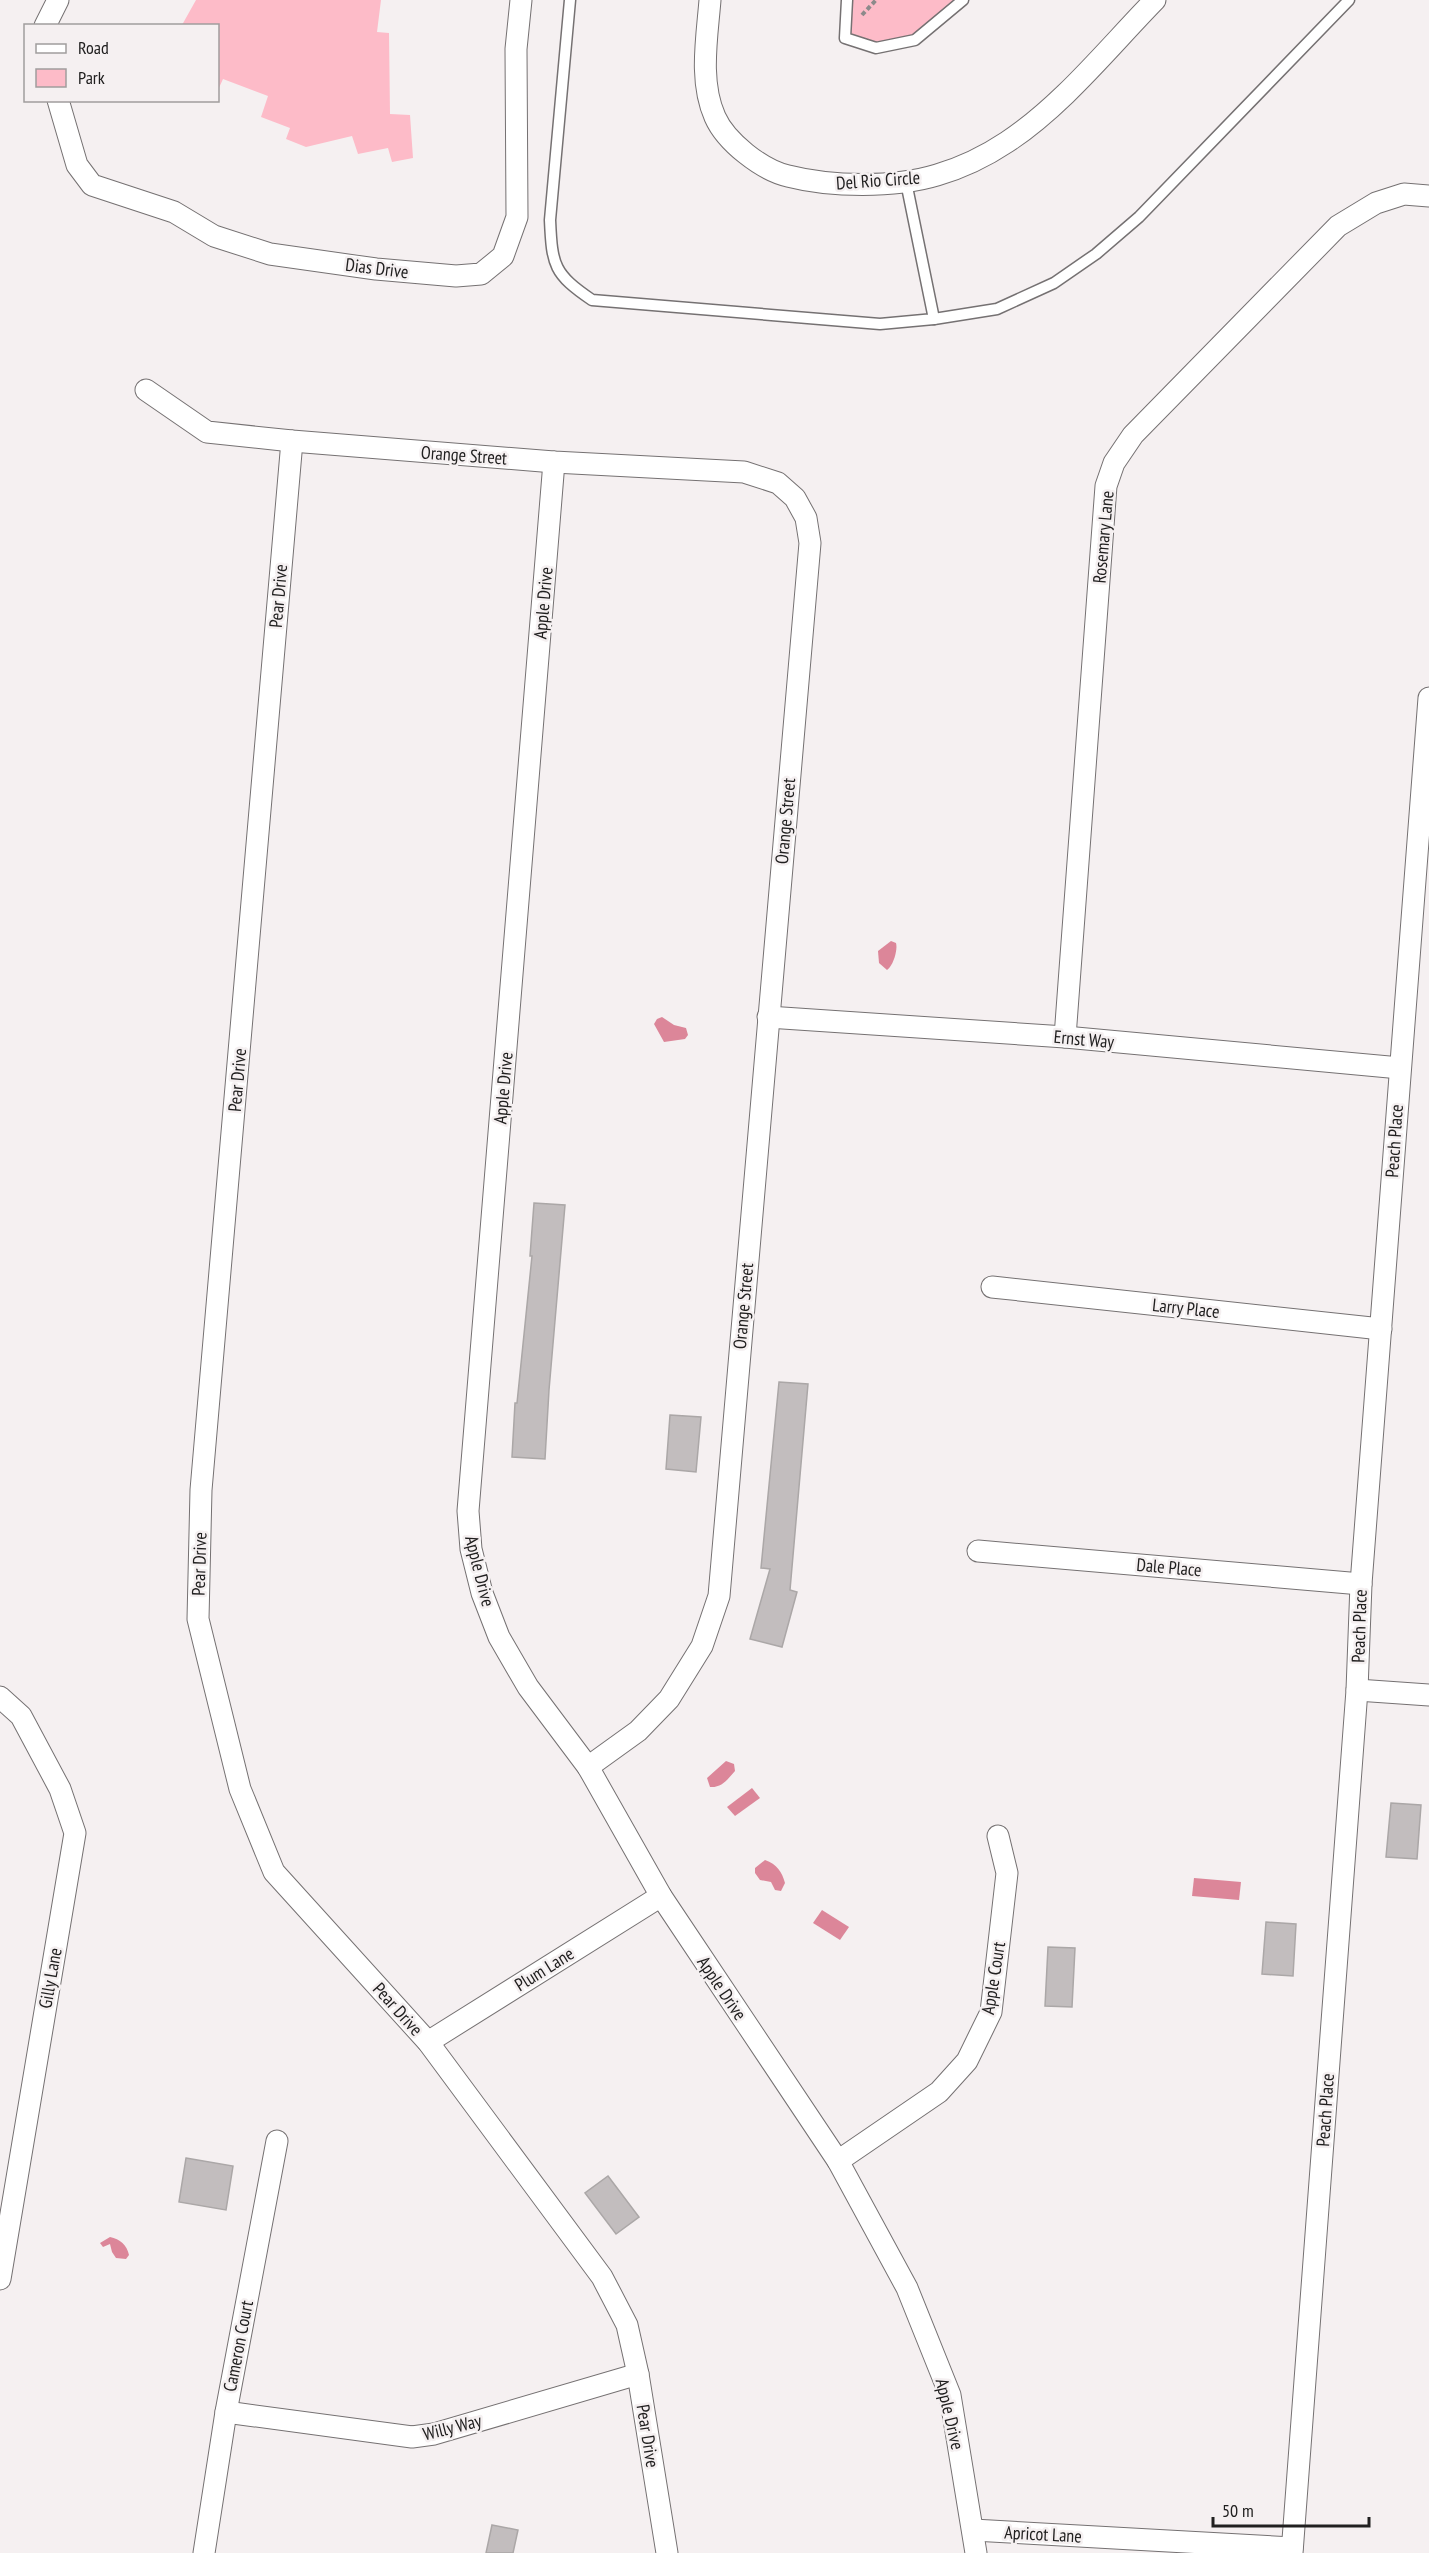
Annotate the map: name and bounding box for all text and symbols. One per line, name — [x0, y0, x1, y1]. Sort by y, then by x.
legend — [24, 24, 219, 102]
text: Road — [78, 36, 109, 59]
text: Park — [78, 66, 105, 89]
street label: Del Rio Circle — [835, 166, 921, 194]
street label: Dias Drive — [344, 253, 410, 283]
street label: Orange Street — [420, 441, 508, 469]
street label: Rosemary Lane — [1087, 490, 1119, 584]
street label: Pear Drive — [264, 563, 292, 629]
street label: Apple Drive — [528, 566, 558, 640]
street label: Orange Street — [770, 777, 800, 865]
street label: Ernst Way — [1053, 1025, 1115, 1053]
street label: Pear Drive — [223, 1047, 251, 1113]
street label: Apple Drive — [488, 1051, 518, 1125]
street label: Peach Place — [1380, 1104, 1408, 1178]
street label: Orange Street — [728, 1262, 758, 1350]
street label: Larry Place — [1151, 1293, 1221, 1323]
street label: Pear Drive — [186, 1532, 212, 1596]
street label: Apple Drive — [460, 1533, 500, 1609]
street label: Dale Place — [1136, 1553, 1202, 1581]
street label: Peach Place — [1346, 1589, 1372, 1663]
street label: Apple Court — [976, 1940, 1010, 2016]
street label: Plum Lane — [510, 1942, 578, 1996]
street label: Gilly Lane — [33, 1946, 67, 2010]
street label: Apple Drive — [692, 1952, 752, 2024]
street label: Pear Drive — [368, 1978, 428, 2040]
street label: Peach Place — [1311, 2073, 1339, 2147]
street label: Cameron Court — [218, 2298, 258, 2394]
street label: Apple Drive — [931, 2376, 969, 2452]
street label: Pear Drive — [632, 2403, 664, 2469]
street label: Willy Way — [420, 2409, 484, 2445]
scale bar — [1213, 2490, 1369, 2528]
text: 50 m — [1222, 2499, 1254, 2522]
street label: Apricot Lane — [1004, 2520, 1082, 2548]

